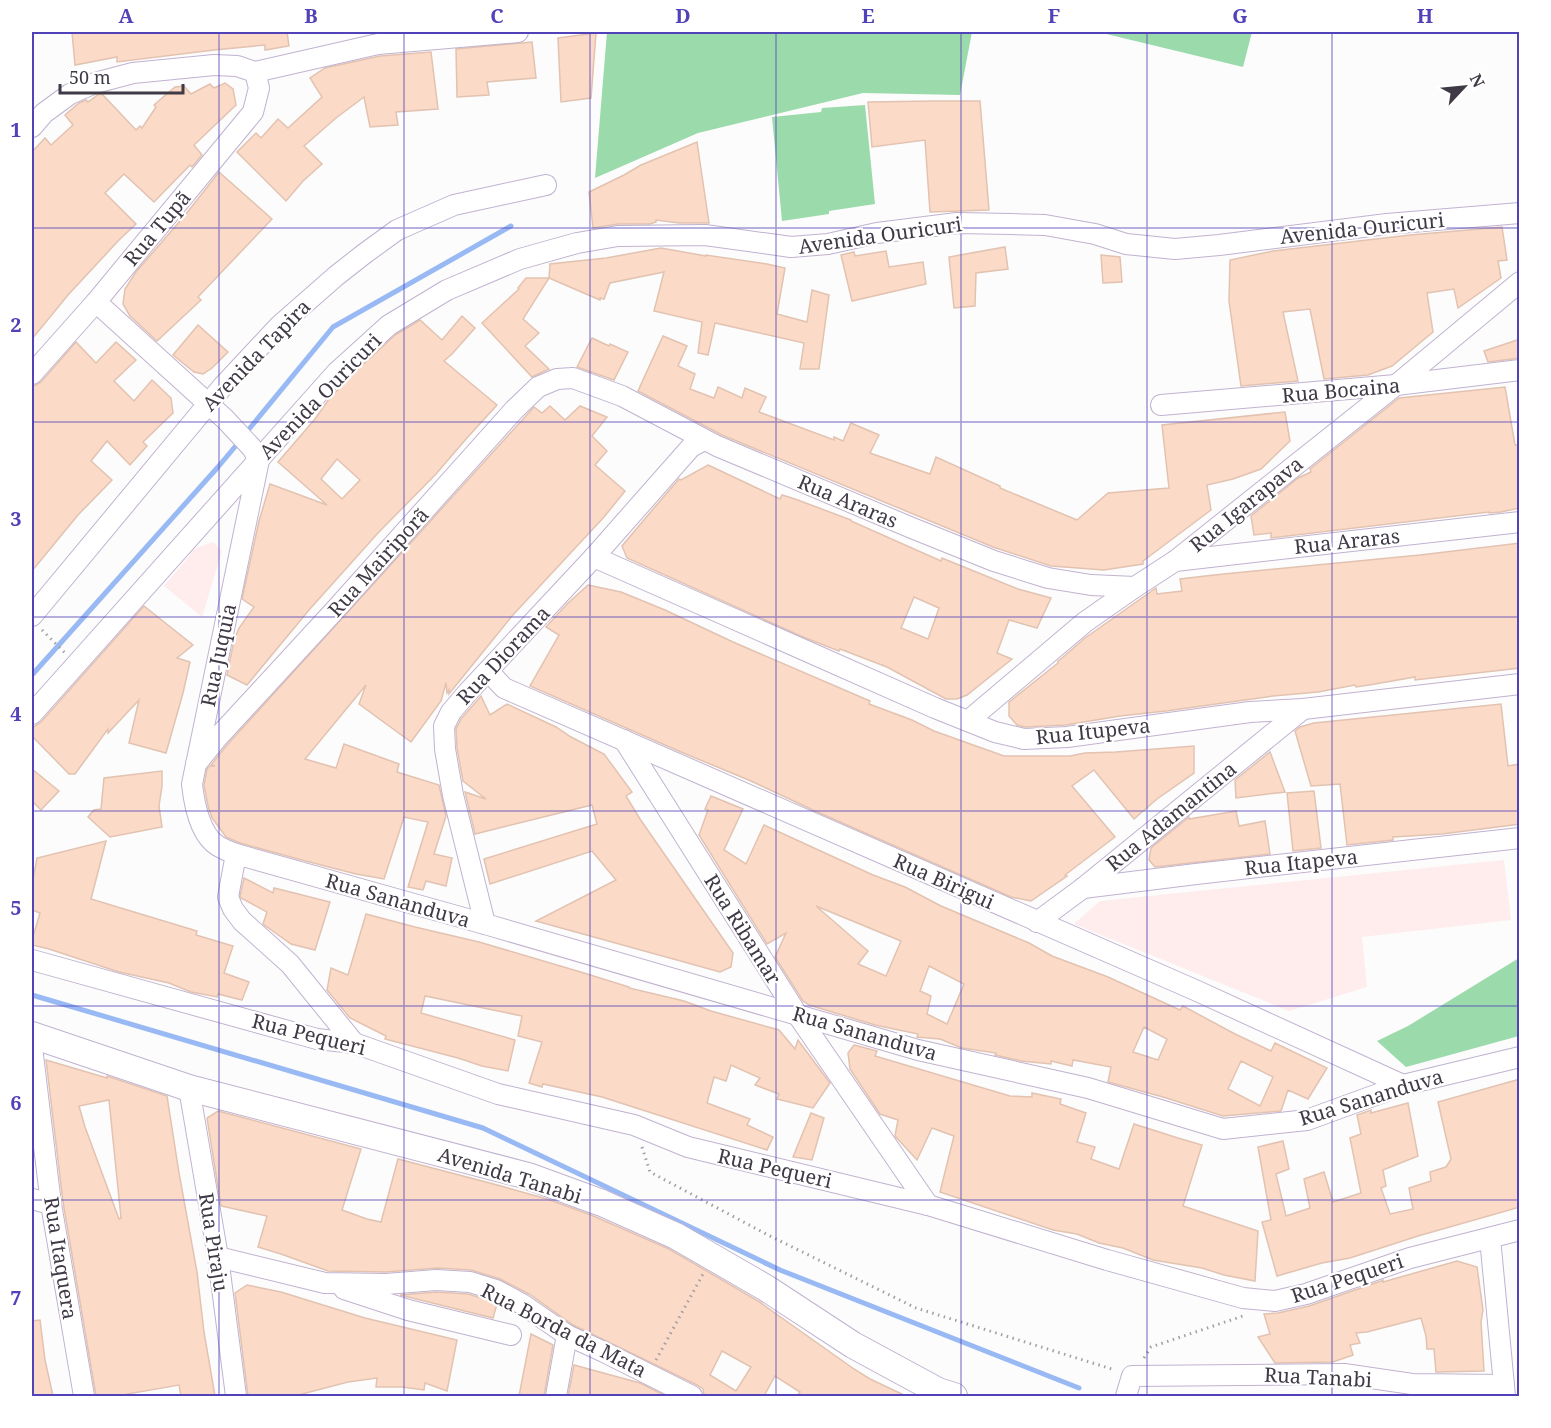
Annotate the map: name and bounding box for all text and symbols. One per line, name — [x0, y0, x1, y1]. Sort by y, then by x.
text: A — [118, 2, 134, 29]
text: B — [304, 2, 318, 29]
text: C — [490, 2, 504, 29]
text: D — [675, 2, 691, 29]
text: E — [861, 2, 875, 29]
text: F — [1048, 2, 1060, 29]
text: G — [1232, 2, 1248, 29]
text: H — [1417, 2, 1433, 29]
scale bar — [60, 57, 183, 95]
north arrow — [1434, 57, 1494, 117]
text: 50 m — [69, 65, 111, 89]
text: N — [1465, 70, 1490, 91]
text: 1 — [10, 116, 22, 143]
street label: Rua Tupã — [117, 185, 197, 271]
street label: Avenida Ouricuri — [1279, 206, 1446, 250]
street label: Avenida Ouricuri — [796, 210, 964, 260]
street label: Avenida Tapira — [196, 293, 316, 417]
text: 2 — [10, 311, 22, 338]
street label: Avenida Ouricuri — [253, 327, 387, 465]
street label: Rua Bocaina — [1281, 371, 1401, 409]
street label: Rua Igarapava — [1184, 450, 1308, 558]
street label: Rua Araras — [794, 468, 902, 534]
street label: Rua Mairiporã — [322, 501, 434, 623]
text: 3 — [10, 505, 22, 532]
street label: Rua Araras — [1293, 522, 1401, 560]
street label: Rua Diorama — [450, 600, 556, 710]
street label: Rua Juquia — [194, 601, 242, 709]
text: 4 — [10, 700, 22, 727]
street label: Rua Itupeva — [1034, 712, 1152, 750]
street label: Rua Adamantina — [1100, 755, 1242, 877]
street label: Rua Itapeva — [1243, 843, 1359, 881]
street label: Rua Birigui — [889, 847, 999, 915]
street label: Rua Sananduva — [323, 866, 473, 934]
street label: Rua Ribamar — [698, 869, 788, 990]
text: 5 — [10, 894, 22, 921]
street label: Rua Sananduva — [790, 999, 940, 1067]
street label: Rua Pequeri — [249, 1007, 369, 1061]
street label: Rua Sananduva — [1296, 1062, 1446, 1132]
text: 6 — [10, 1089, 22, 1116]
street label: Avenida Tanabi — [435, 1140, 586, 1210]
street label: Rua Pequeri — [715, 1142, 835, 1194]
street label: Rua Piraju — [193, 1191, 235, 1294]
street label: Rua Itaquera — [38, 1195, 84, 1321]
street label: Rua Pequeri — [1287, 1247, 1407, 1309]
street label: Rua Borda da Mata — [477, 1277, 651, 1383]
text: 7 — [10, 1284, 22, 1311]
street label: Rua Tanabi — [1263, 1361, 1373, 1393]

